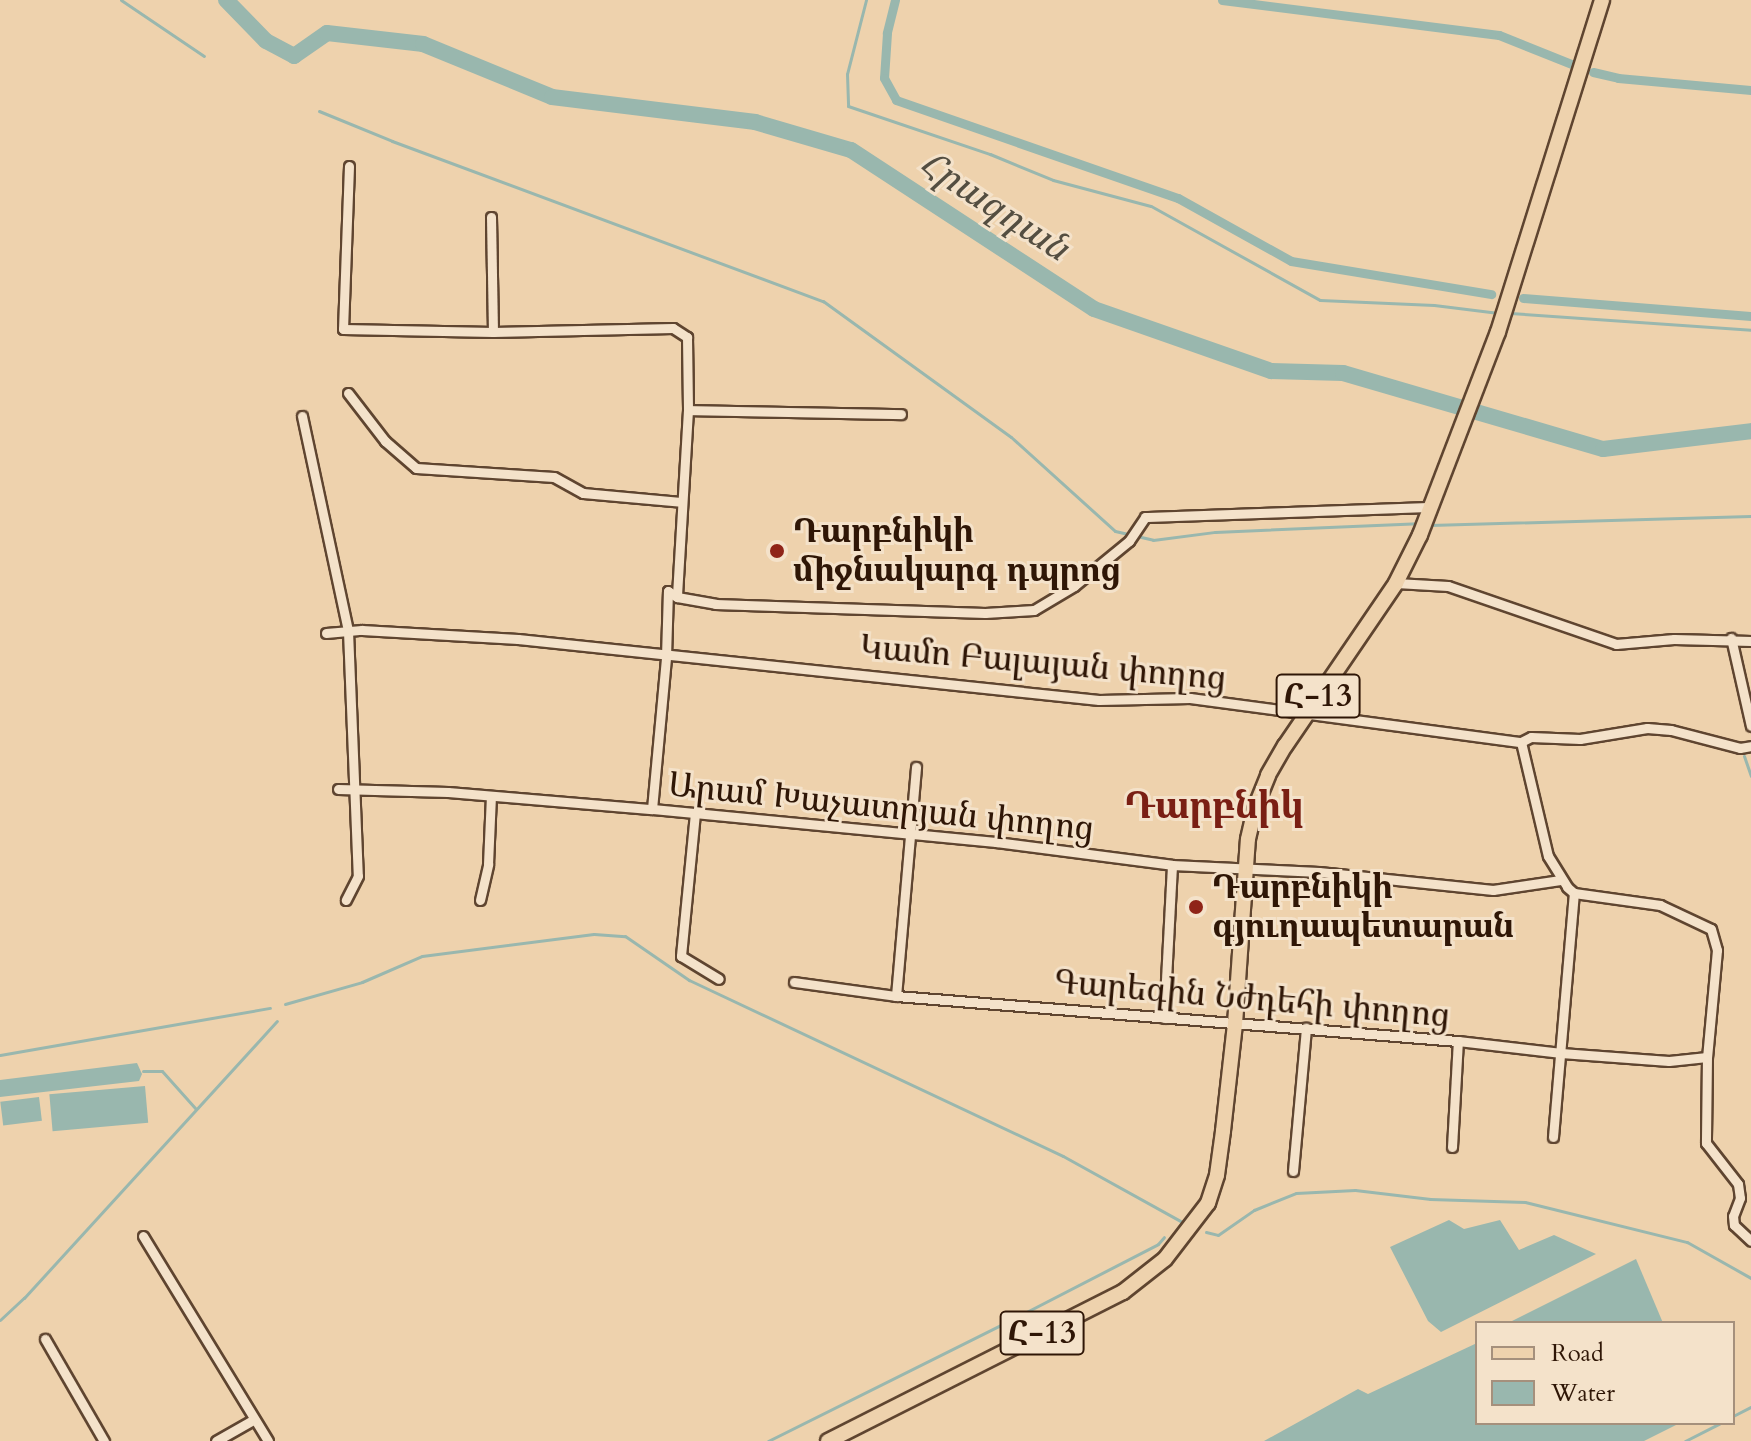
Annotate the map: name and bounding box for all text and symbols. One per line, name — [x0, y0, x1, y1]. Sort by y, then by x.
water label: Հրազդան — [911, 142, 1077, 270]
place label: Դարբնիկի միջնակարգ դպրոց — [793, 511, 1121, 590]
marker: Դարբնիկի միջնակարգ դպրոց — [768, 542, 786, 560]
street label: Կամո Բալայան փողոց — [858, 627, 1228, 699]
road number: Հ-13 — [1274, 668, 1362, 724]
street label: Արամ Խաչատրյան փողոց — [666, 764, 1096, 850]
district label: Դարբնիկ — [1124, 784, 1304, 830]
place label: Դարբնիկի գյուղապետարան — [1212, 867, 1514, 946]
marker: Դարբնիկի գյուղապետարան — [1187, 898, 1205, 916]
street label: Գարեգին Նժդեհի փողոց — [1052, 961, 1452, 1037]
road number: Հ-13 — [998, 1305, 1086, 1361]
legend — [1475, 1321, 1735, 1425]
text: Road — [1551, 1337, 1604, 1370]
text: Water — [1551, 1377, 1615, 1410]

